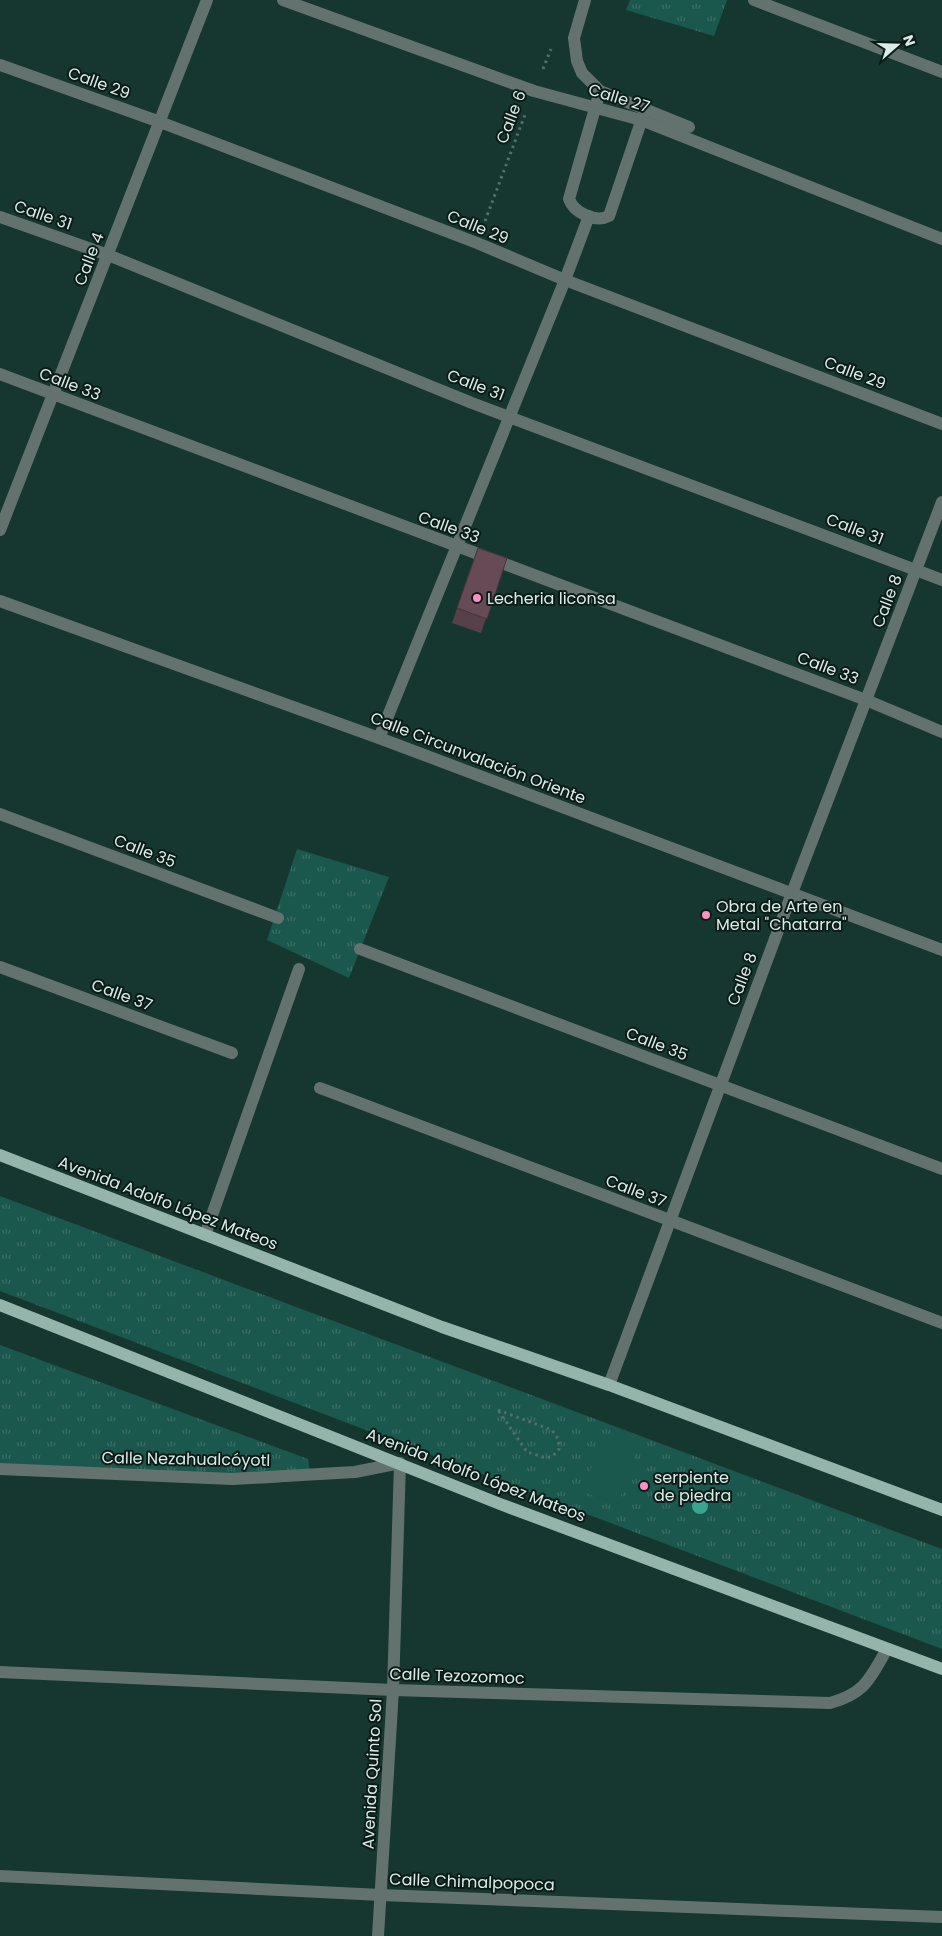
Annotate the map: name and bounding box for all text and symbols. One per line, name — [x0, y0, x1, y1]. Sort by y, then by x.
north arrow — [872, 20, 922, 70]
text: N — [898, 32, 920, 49]
street label: Calle 29 — [65, 61, 133, 105]
street label: Calle 27 — [585, 78, 653, 118]
street label: Calle 6 — [490, 87, 532, 147]
street label: Calle 31 — [11, 194, 75, 236]
street label: Calle 29 — [444, 204, 512, 250]
street label: Calle 4 — [68, 229, 110, 289]
street label: Calle 29 — [821, 351, 889, 395]
street label: Calle 33 — [36, 362, 104, 406]
street label: Calle 31 — [444, 364, 508, 406]
street label: Calle 33 — [415, 505, 483, 549]
street label: Calle 31 — [823, 508, 887, 550]
street label: Calle 8 — [866, 571, 908, 631]
place label: Lecheria liconsa — [487, 587, 616, 610]
marker: Lecheria liconsa — [471, 592, 483, 604]
street label: Calle 33 — [794, 646, 862, 690]
street label: Calle Circunvalación Oriente — [367, 706, 589, 810]
street label: Calle 35 — [111, 829, 179, 873]
place label: Obra de Arte en Metal "Chatarra" — [716, 895, 847, 936]
marker: Obra de Arte en Metal "Chatarra" — [700, 909, 712, 921]
street label: Calle 8 — [721, 949, 763, 1009]
street label: Calle 37 — [88, 973, 156, 1017]
street label: Calle 35 — [623, 1022, 691, 1066]
street label: Avenida Adolfo López Mateos — [55, 1150, 281, 1256]
street label: Calle 37 — [602, 1169, 670, 1213]
street label: Avenida Adolfo López Mateos — [363, 1422, 589, 1528]
street label: Calle Nezahualcóyotl — [101, 1446, 271, 1472]
place label: serpiente de piedra — [654, 1466, 731, 1507]
marker: serpiente de piedra — [638, 1480, 650, 1492]
street label: Calle Tezozomoc — [389, 1662, 525, 1690]
street label: Avenida Quinto Sol — [357, 1698, 387, 1850]
street label: Calle Chimalpopoca — [389, 1868, 555, 1896]

